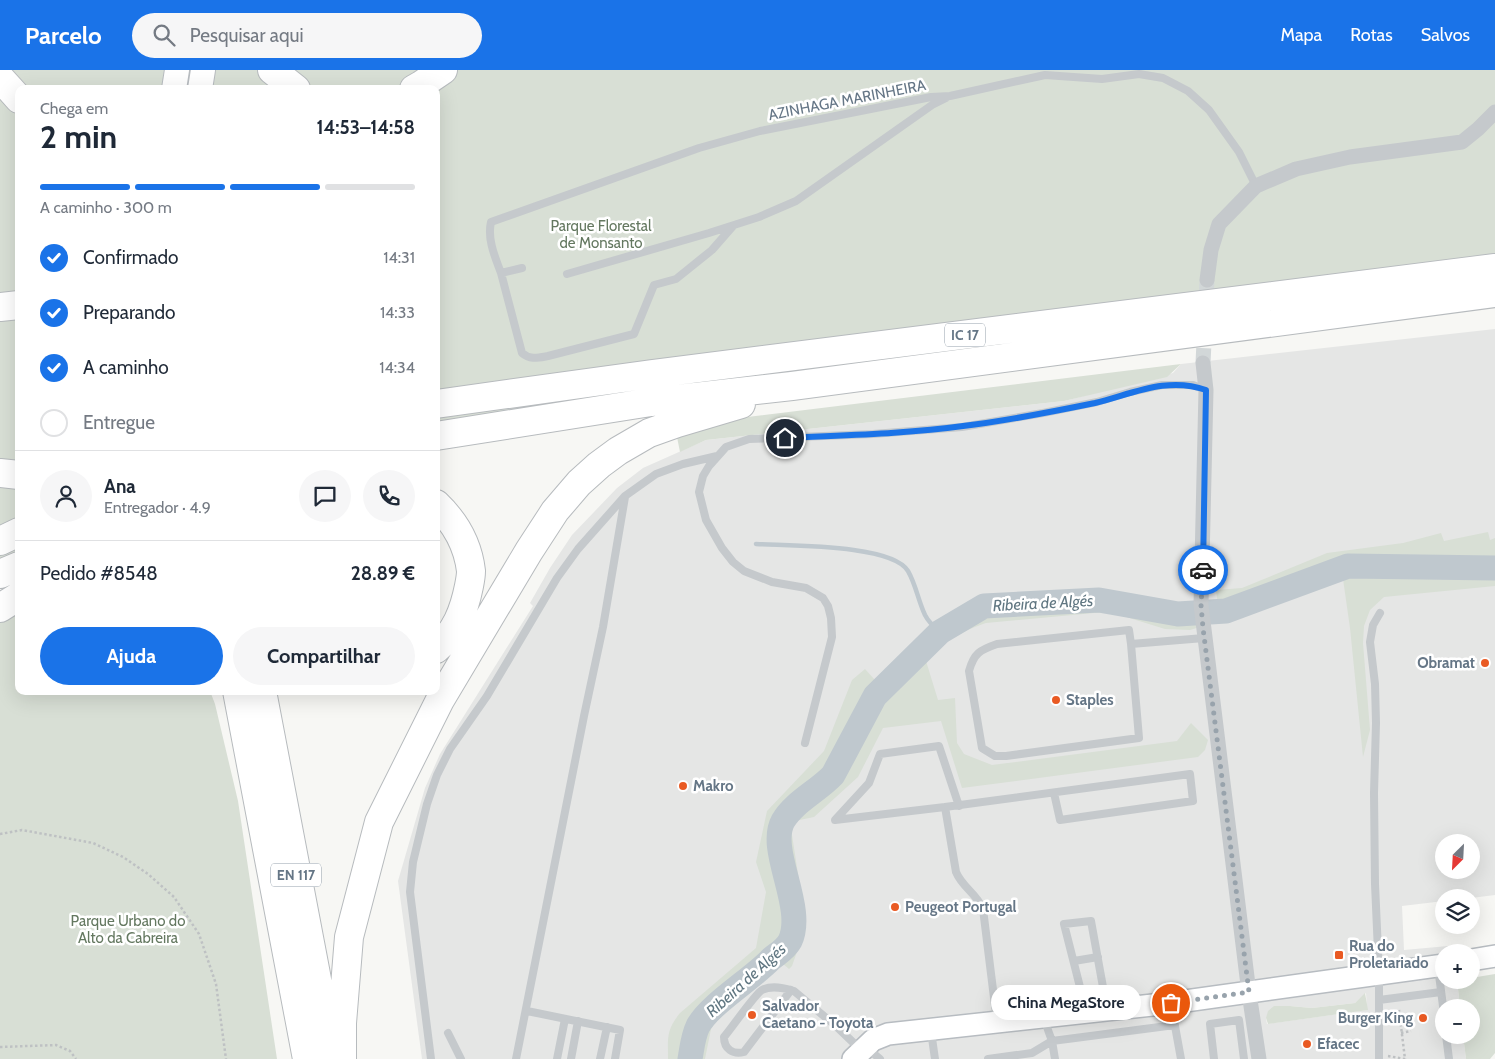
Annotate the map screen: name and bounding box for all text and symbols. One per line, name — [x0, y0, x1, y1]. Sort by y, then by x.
search box — [132, 13, 482, 58]
text: Parcelo — [25, 21, 102, 50]
icon: search — [150, 21, 178, 49]
text: Pesquisar aqui — [190, 24, 303, 47]
text: Mapa — [1280, 24, 1322, 46]
text: Rotas — [1350, 24, 1393, 46]
text: Salvos — [1421, 24, 1470, 46]
street label: AZINHAGA MARINHEIRA — [767, 76, 928, 124]
text: Chega em — [40, 99, 108, 118]
text: 14:53–14:58 — [317, 116, 415, 139]
text: 2 min — [40, 117, 117, 156]
text: A caminho · 300 m — [40, 198, 172, 217]
park label: Parque Florestal de Monsanto — [550, 217, 652, 252]
icon: check — [40, 244, 68, 272]
text: Confirmado — [83, 246, 179, 269]
text: 14:31 — [383, 248, 415, 267]
icon: check — [40, 299, 68, 327]
text: Preparando — [83, 301, 176, 324]
text: 14:33 — [380, 303, 415, 322]
road number: IC 17 — [945, 324, 985, 346]
icon: check — [40, 354, 68, 382]
text: A caminho — [83, 356, 169, 379]
text: 14:34 — [379, 358, 415, 377]
text: Entregue — [83, 411, 155, 434]
pin — [764, 417, 806, 459]
icon: home — [771, 424, 799, 452]
button: person — [40, 470, 92, 522]
button: chat — [299, 470, 351, 522]
button: phone — [363, 470, 415, 522]
text: Ana — [104, 475, 136, 498]
text: Entregador · 4.9 — [104, 498, 211, 517]
courier — [1178, 545, 1228, 595]
icon: car — [1189, 556, 1217, 584]
text: Pedido #8548 — [40, 562, 158, 585]
text: 28.89 € — [351, 562, 415, 585]
water label: Ribeira de Algés — [992, 591, 1094, 615]
button: Ajuda — [40, 627, 223, 685]
button: Compartilhar — [233, 627, 415, 685]
place label: Obramat — [1417, 654, 1475, 672]
marker: Obramat — [1479, 657, 1491, 669]
place label: Staples — [1066, 691, 1114, 709]
marker: Staples — [1050, 694, 1062, 706]
place label: Makro — [693, 777, 734, 795]
marker: Makro — [677, 780, 689, 792]
north arrow — [1435, 834, 1480, 879]
map controls — [1435, 834, 1480, 1044]
road number: EN 117 — [271, 864, 321, 886]
button: layers — [1435, 889, 1480, 934]
place label: Peugeot Portugal — [905, 898, 1017, 916]
marker: Peugeot Portugal — [889, 901, 901, 913]
park label: Parque Urbano do Alto da Cabreira — [71, 912, 185, 947]
place label: Rua do Proletariado — [1349, 937, 1429, 972]
water label: Ribeira de Algés — [702, 939, 790, 1021]
button: + — [1435, 944, 1480, 989]
marker: Rua do Proletariado — [1333, 949, 1345, 961]
pin — [1150, 982, 1192, 1024]
callout: China MegaStore — [991, 986, 1141, 1020]
icon: bag — [1157, 989, 1185, 1017]
text: China MegaStore — [1007, 993, 1125, 1012]
place label: Salvador Caetano - Toyota — [762, 997, 874, 1032]
button: − — [1435, 999, 1480, 1044]
marker: Salvador Caetano - Toyota — [746, 1009, 758, 1021]
place label: Burger King — [1338, 1009, 1413, 1027]
marker: Burger King — [1417, 1012, 1429, 1024]
place label: Efacec — [1317, 1035, 1359, 1053]
marker: Efacec — [1301, 1038, 1313, 1050]

